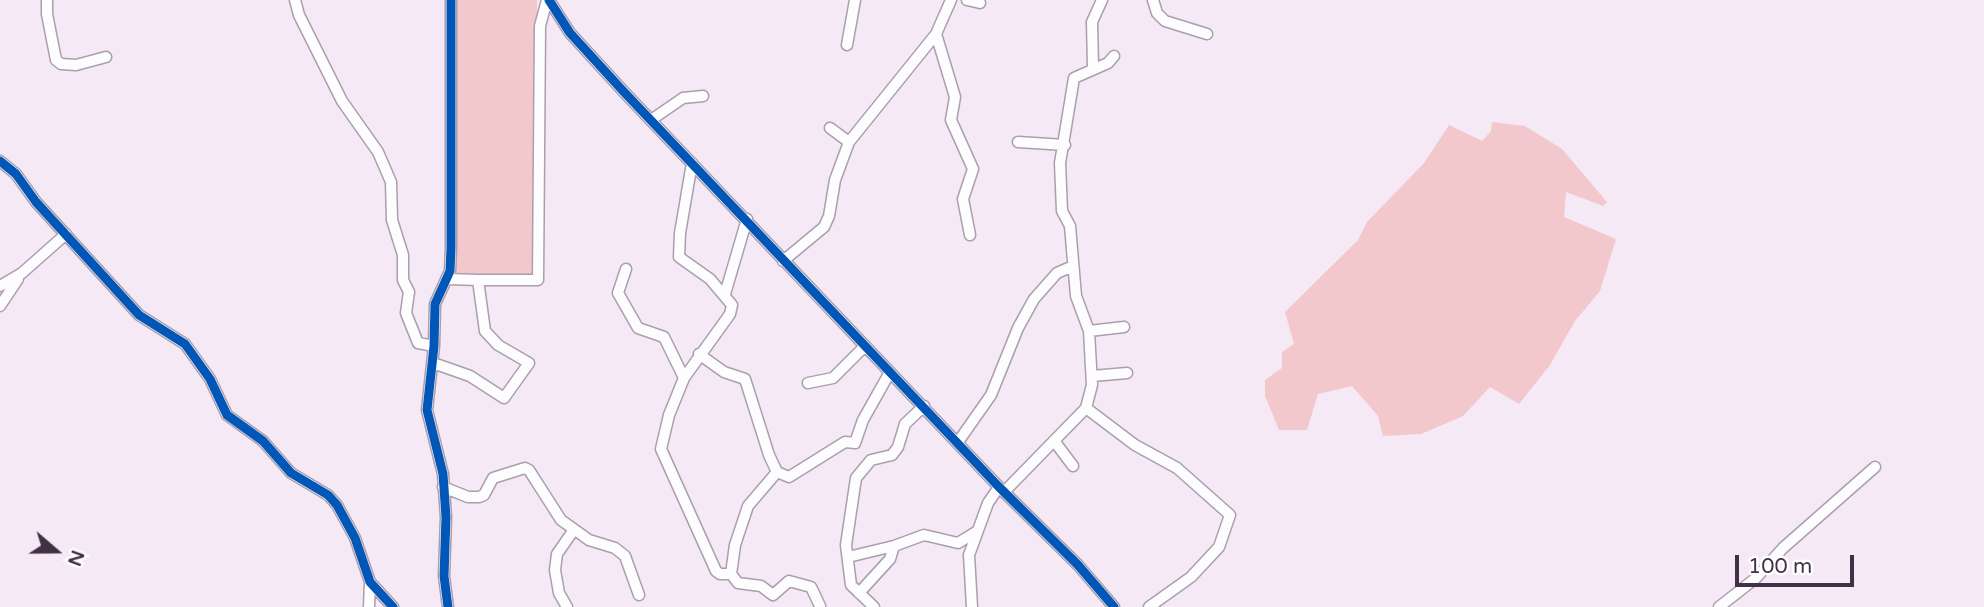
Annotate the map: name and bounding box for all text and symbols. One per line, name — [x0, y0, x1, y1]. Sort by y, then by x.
north arrow — [21, 516, 91, 586]
scale bar — [1739, 540, 1858, 584]
text: N — [63, 547, 89, 569]
text: 100 m — [1748, 554, 1812, 579]

